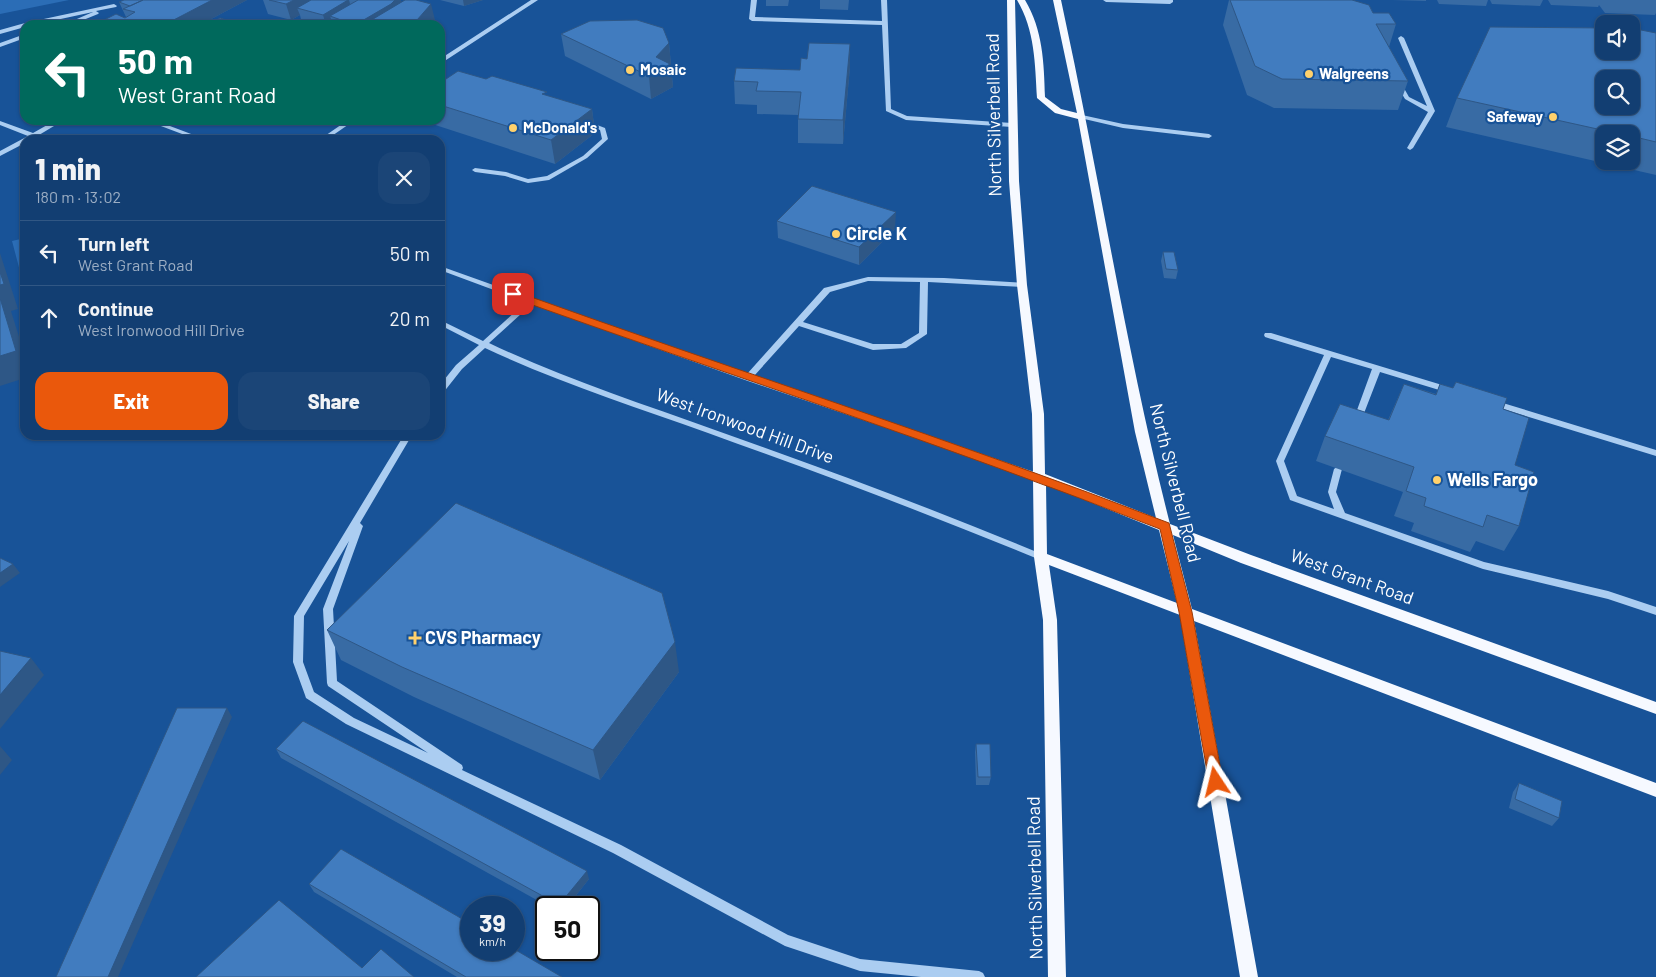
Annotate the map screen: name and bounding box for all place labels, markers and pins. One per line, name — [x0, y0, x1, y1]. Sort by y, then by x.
place label: Mosaic — [640, 60, 686, 78]
marker: Mosaic — [624, 64, 636, 76]
place label: Walgreens — [1319, 64, 1389, 82]
marker: Walgreens — [1303, 68, 1315, 80]
place label: Safeway — [1487, 107, 1543, 125]
marker: Safeway — [1547, 111, 1559, 123]
place label: McDonald's — [523, 118, 598, 136]
marker: McDonald's — [507, 122, 519, 134]
place label: Circle K — [846, 222, 907, 244]
marker: Circle K — [830, 228, 842, 240]
pin — [492, 273, 534, 315]
place label: Wells Fargo — [1447, 468, 1538, 490]
marker: Wells Fargo — [1431, 474, 1443, 486]
place label: CVS Pharmacy — [425, 626, 541, 648]
marker: CVS Pharmacy — [409, 632, 421, 644]

